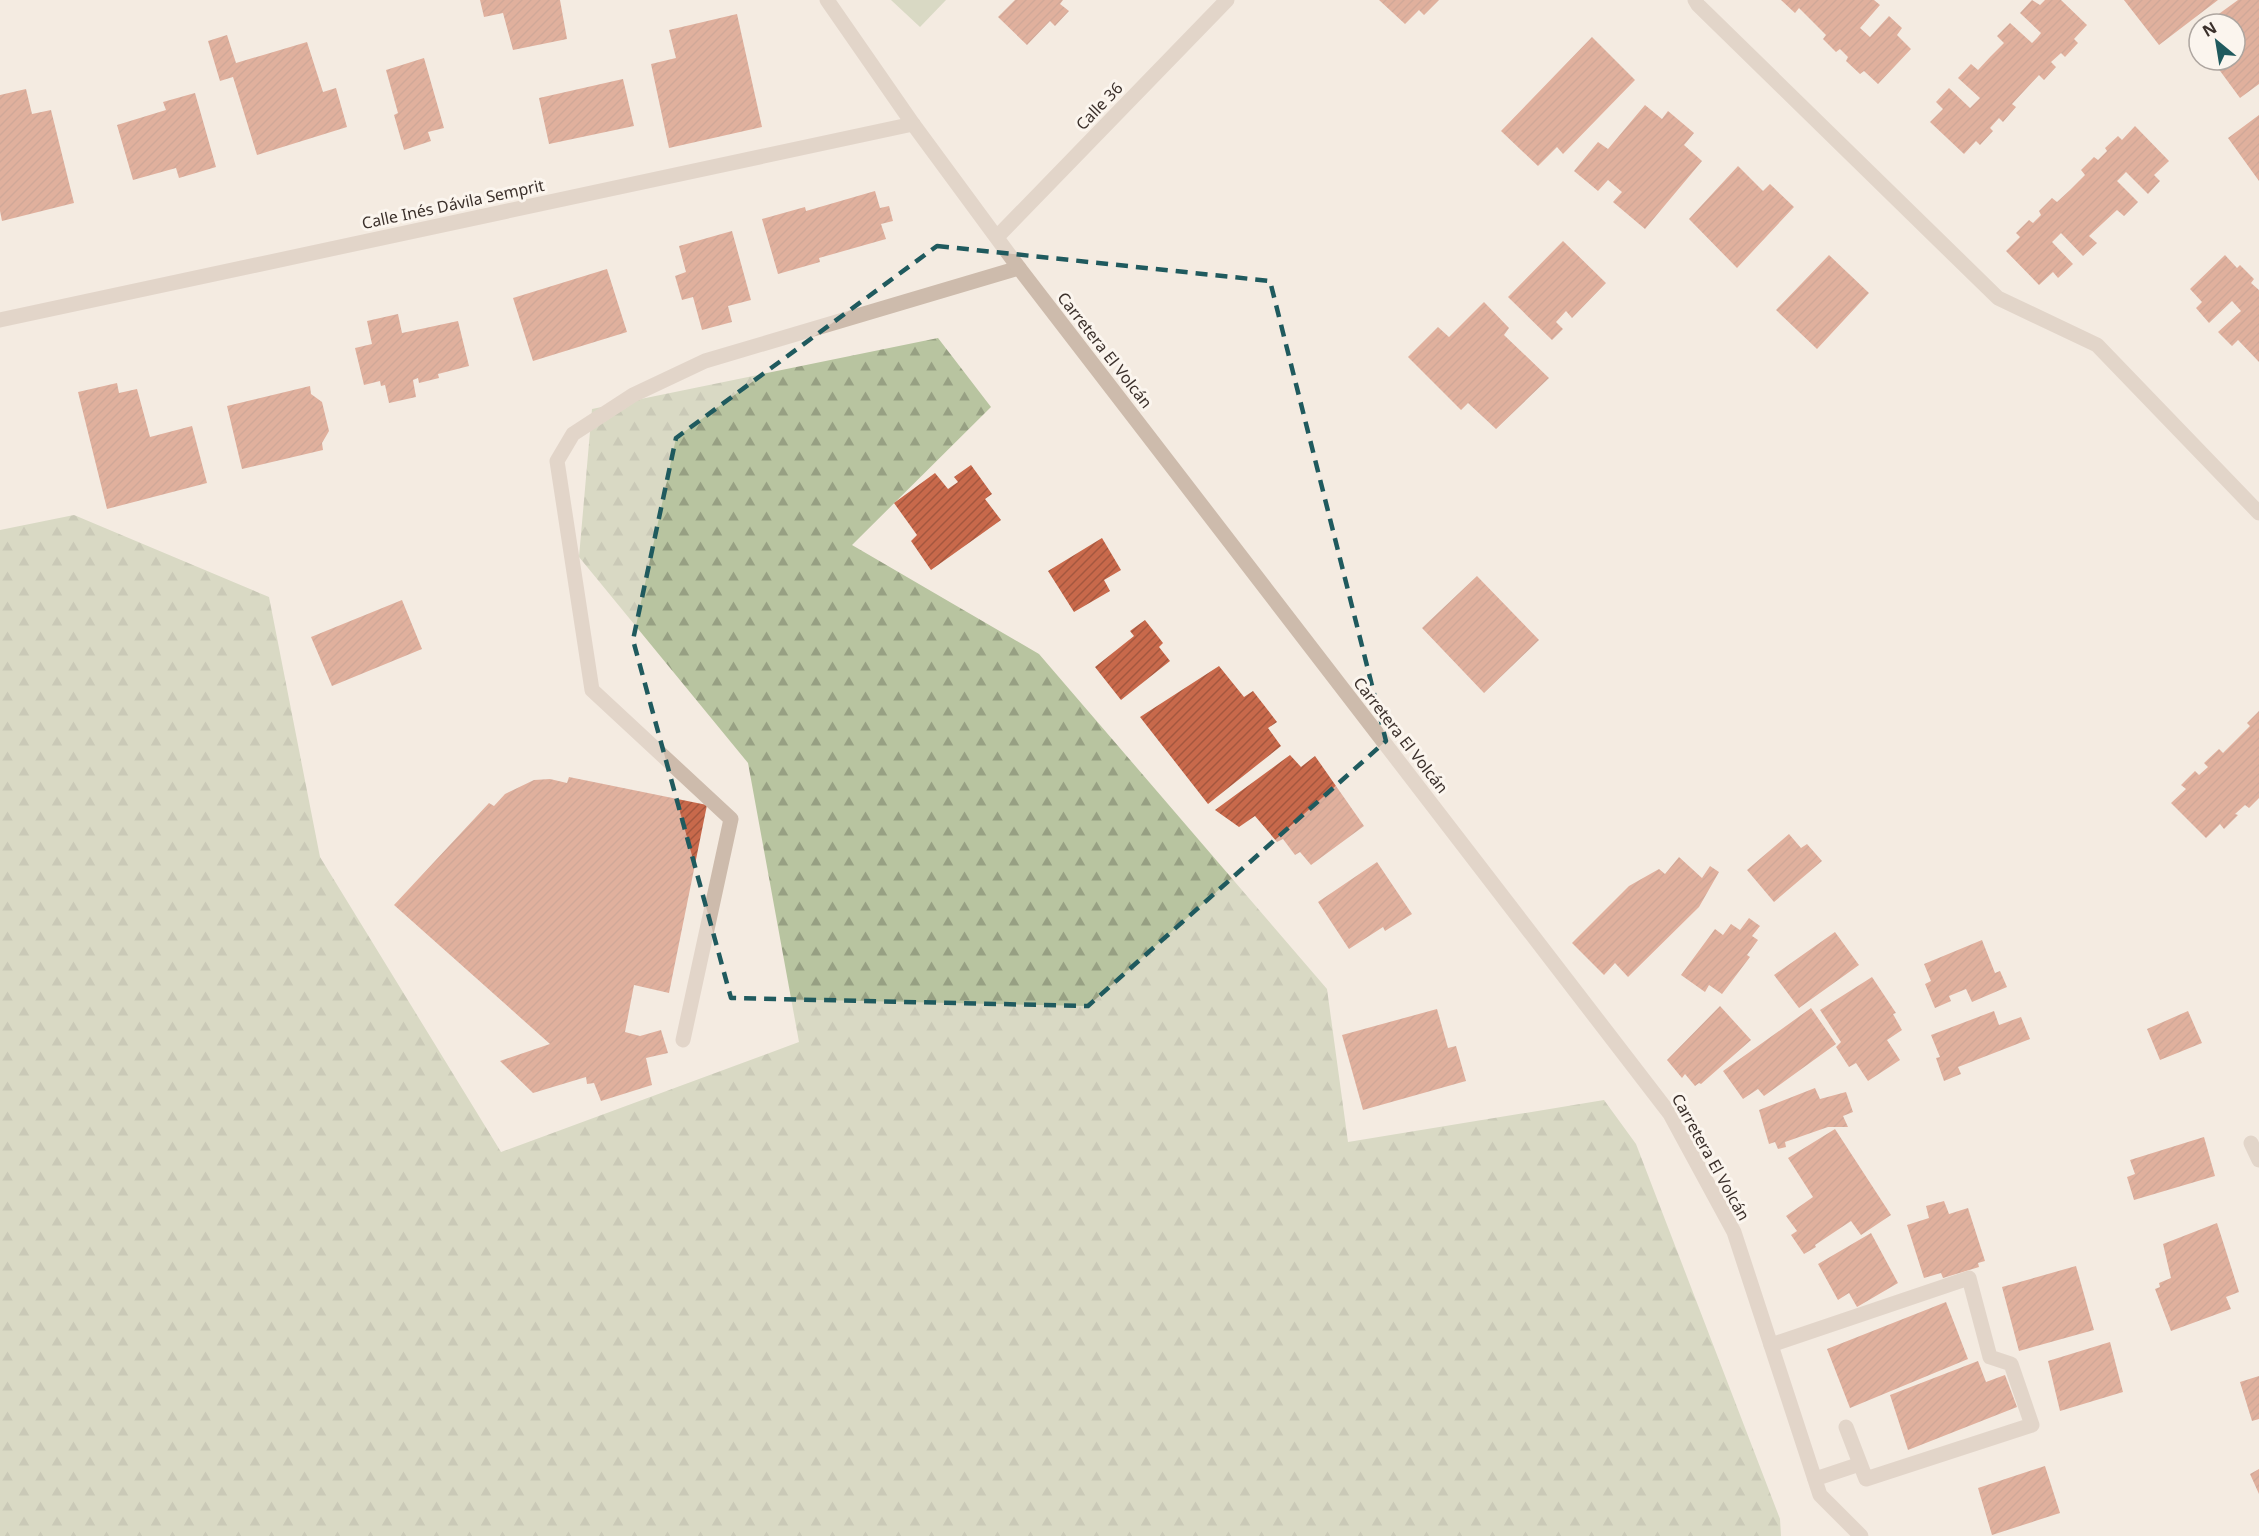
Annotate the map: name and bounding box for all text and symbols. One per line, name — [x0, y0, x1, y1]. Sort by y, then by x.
north arrow — [2187, 12, 2247, 72]
text: N — [2198, 16, 2221, 42]
street label: Calle 36 — [1071, 77, 1127, 135]
street label: Calle Inés Dávila Semprit — [360, 174, 546, 234]
street label: Carretera El Volcán — [1053, 287, 1157, 413]
street label: Carretera El Volcán — [1349, 672, 1453, 798]
street label: Carretera El Volcán — [1667, 1090, 1755, 1224]

